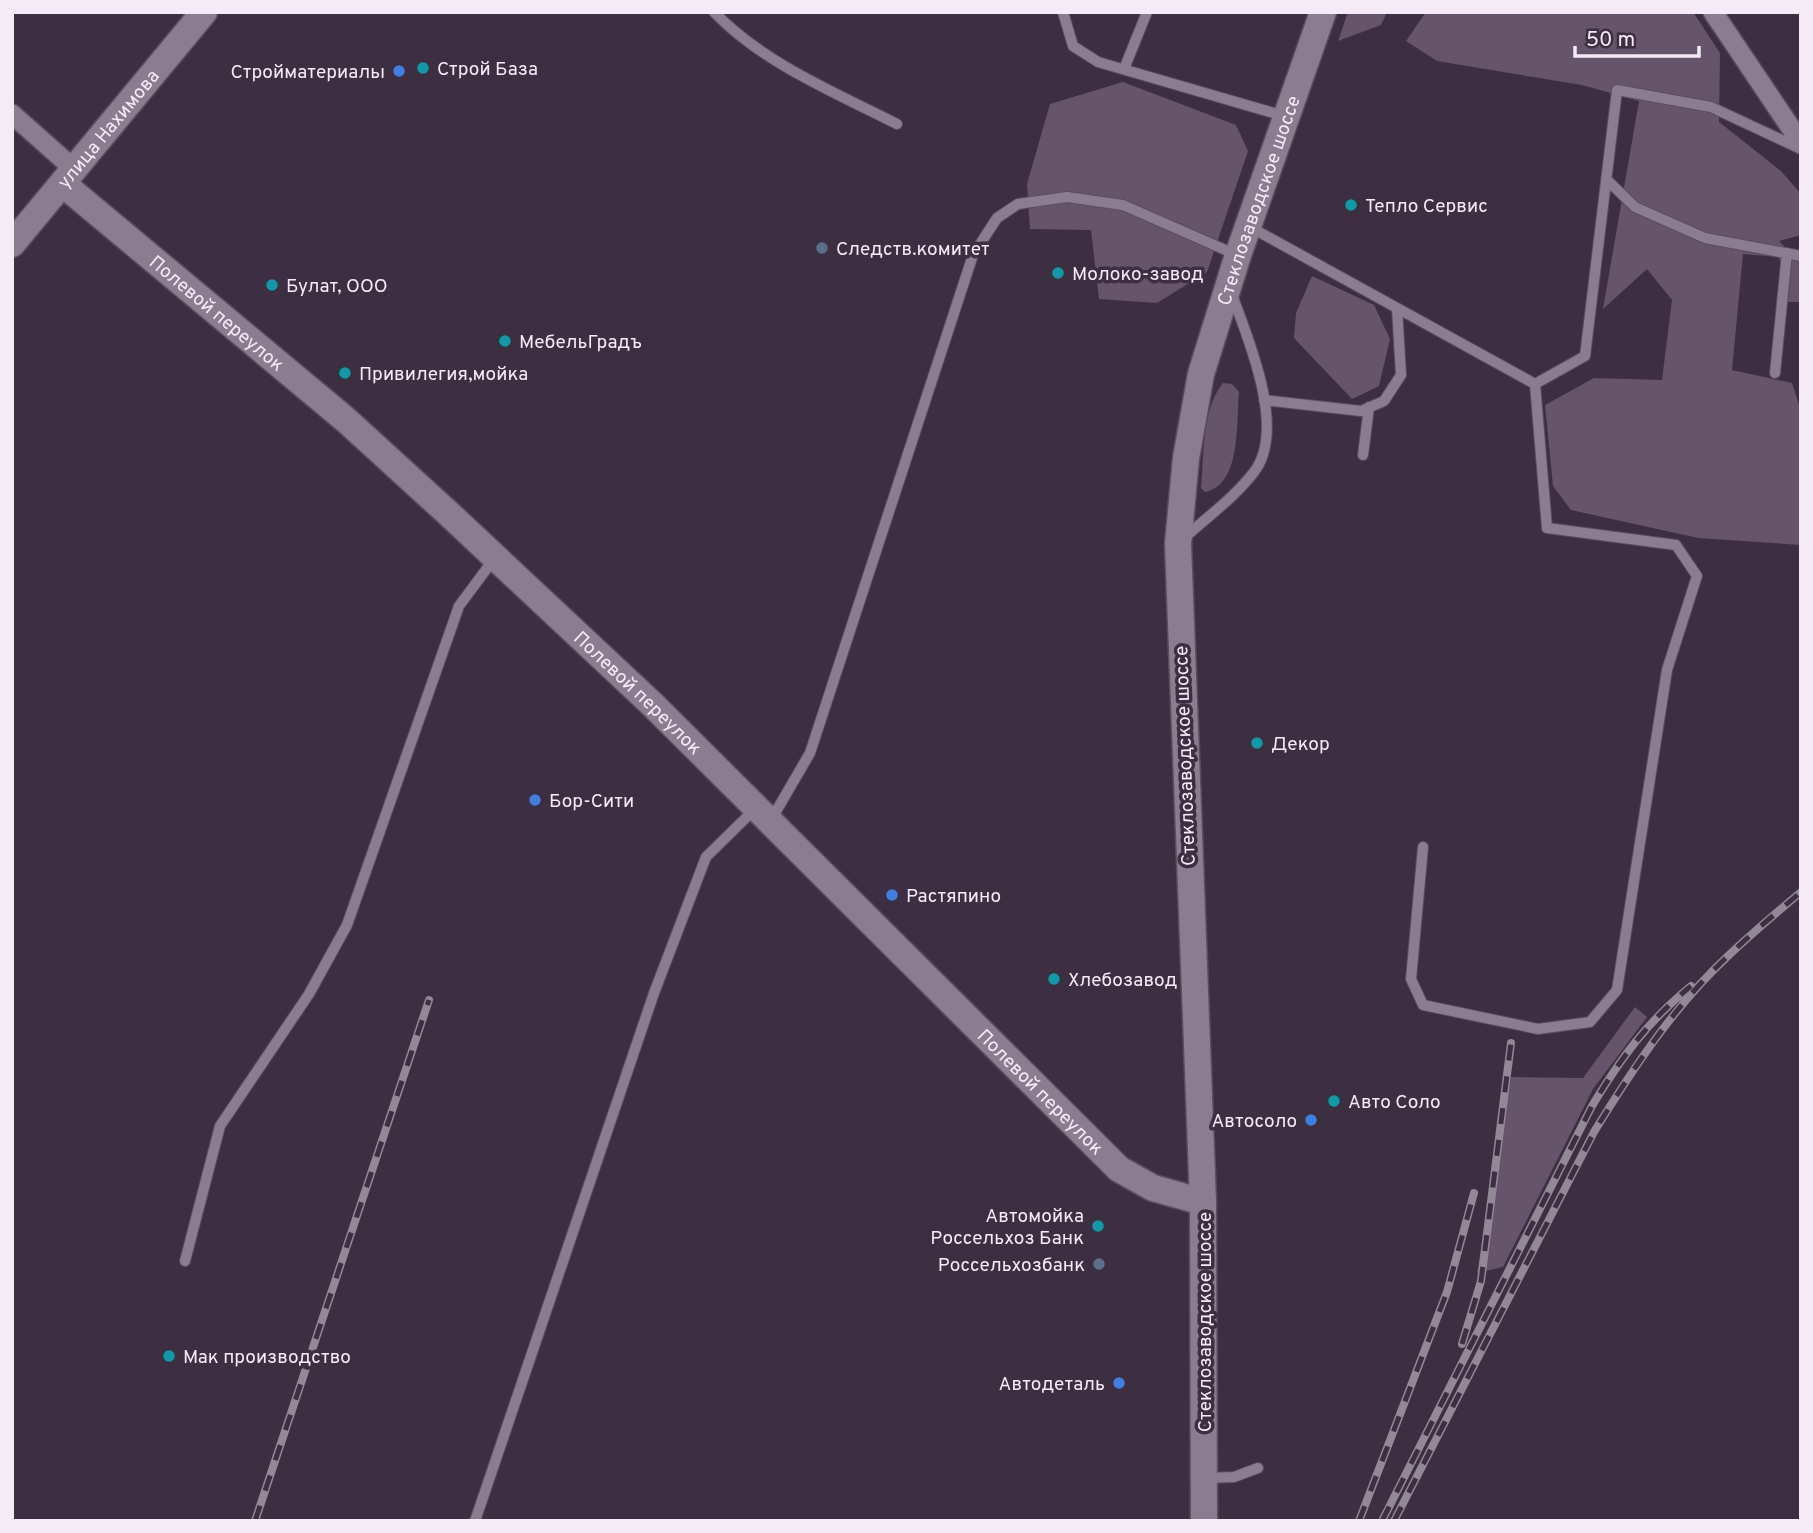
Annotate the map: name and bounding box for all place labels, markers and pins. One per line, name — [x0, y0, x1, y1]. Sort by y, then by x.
place label: Строй База — [437, 58, 538, 82]
marker: Строй База — [415, 60, 431, 76]
place label: Стройматериалы — [231, 61, 385, 85]
marker: Стройматериалы — [391, 63, 407, 79]
place label: Тепло Сервис — [1365, 195, 1488, 219]
marker: Тепло Сервис — [1343, 197, 1359, 213]
place label: Следств.комитет — [836, 238, 990, 262]
marker: Следств.комитет — [814, 240, 830, 256]
place label: Молоко-завод — [1072, 263, 1204, 287]
marker: Молоко-завод — [1050, 265, 1066, 281]
place label: Булат, ООО — [286, 275, 388, 299]
marker: Булат, ООО — [264, 277, 280, 293]
place label: МебельГрадъ — [519, 331, 642, 355]
marker: МебельГрадъ — [497, 333, 513, 349]
place label: Привилегия,мойка — [359, 363, 528, 387]
marker: Привилегия,мойка — [337, 365, 353, 381]
place label: Декор — [1271, 733, 1330, 757]
marker: Декор — [1249, 735, 1265, 751]
place label: Бор-Сити — [549, 790, 634, 814]
marker: Бор-Сити — [527, 792, 543, 808]
place label: Растяпино — [906, 885, 1001, 909]
marker: Растяпино — [884, 887, 900, 903]
place label: Хлебозавод — [1068, 969, 1177, 993]
marker: Хлебозавод — [1046, 971, 1062, 987]
place label: Авто Соло — [1348, 1091, 1441, 1115]
marker: Авто Соло — [1326, 1093, 1342, 1109]
place label: Автосоло — [1211, 1110, 1297, 1134]
marker: Автосоло — [1303, 1112, 1319, 1128]
place label: Автомойка Россельхоз Банк — [930, 1205, 1084, 1251]
marker: Автомойка Россельхоз Банк — [1090, 1218, 1106, 1234]
place label: Россельхозбанк — [938, 1254, 1085, 1278]
marker: Россельхозбанк — [1091, 1256, 1107, 1272]
place label: Мак производство — [183, 1346, 351, 1370]
marker: Мак производство — [161, 1348, 177, 1364]
place label: Автодеталь — [999, 1373, 1105, 1397]
marker: Автодеталь — [1111, 1375, 1127, 1391]

